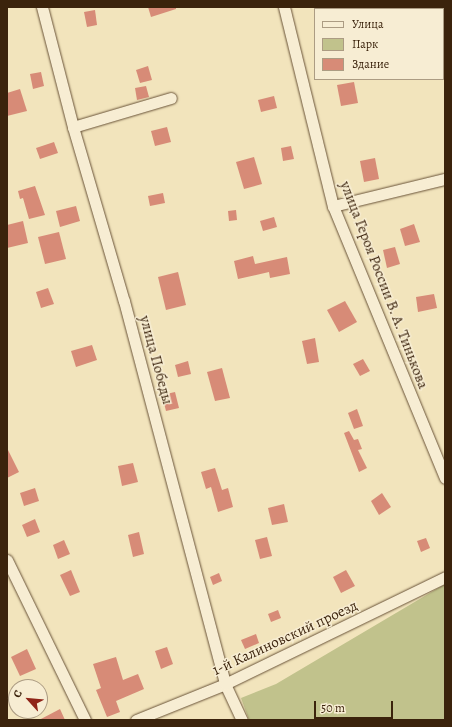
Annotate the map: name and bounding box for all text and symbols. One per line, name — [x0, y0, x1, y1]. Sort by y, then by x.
legend — [314, 8, 444, 80]
text: Улица — [352, 16, 383, 32]
text: Парк — [352, 36, 378, 52]
text: Здание — [352, 56, 389, 72]
street label: улица Героя России В. А. Тинькова — [336, 178, 432, 392]
street label: улица Победы — [135, 314, 177, 406]
street label: 1-й Калиновский проезд — [210, 596, 360, 680]
north arrow — [8, 679, 48, 719]
text: С — [10, 687, 26, 700]
scale bar — [316, 693, 395, 719]
text: 50 m — [321, 700, 345, 716]

